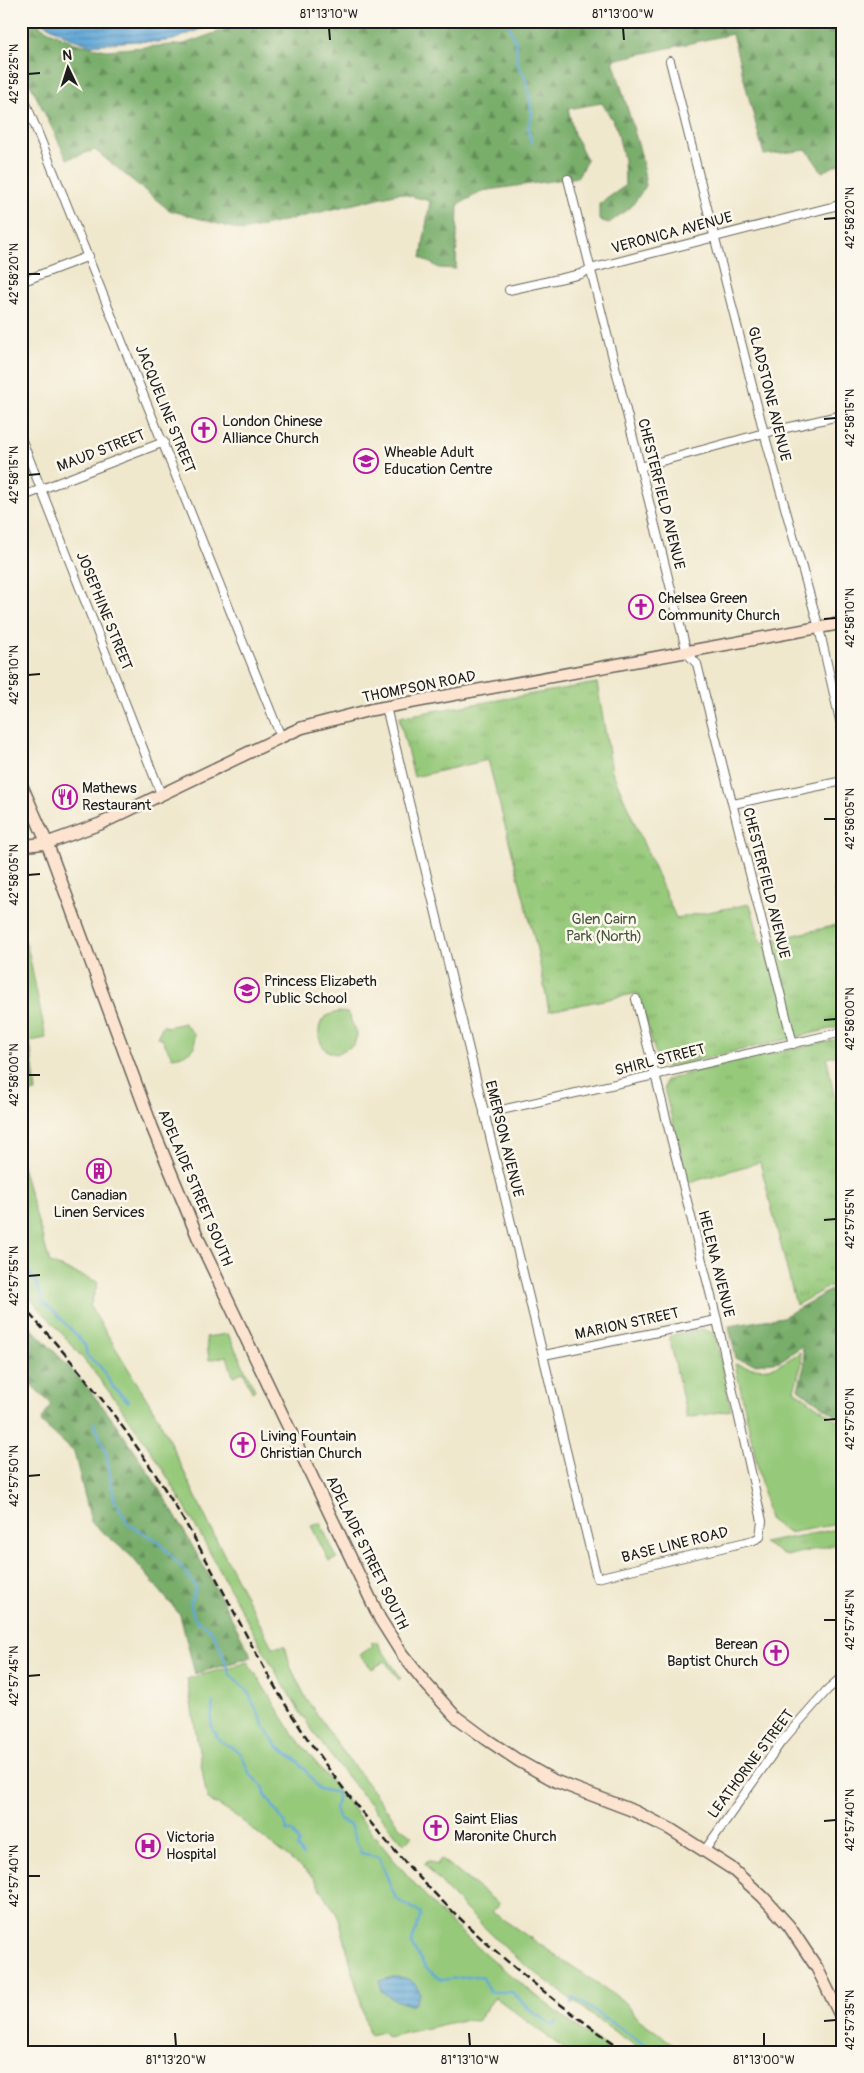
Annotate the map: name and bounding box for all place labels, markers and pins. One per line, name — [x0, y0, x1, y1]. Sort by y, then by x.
place label: London Chinese Alliance Church — [222, 412, 323, 448]
church icon: London Chinese Alliance Church — [191, 417, 217, 443]
place label: Wheable Adult Education Centre — [384, 443, 493, 479]
school or university icon: Wheable Adult Education Centre — [353, 448, 379, 474]
place label: Chelsea Green Community Church — [658, 589, 780, 625]
church icon: Chelsea Green Community Church — [628, 594, 654, 620]
place label: Mathews Restaurant — [82, 779, 152, 815]
restaurant icon: Mathews Restaurant — [52, 784, 78, 810]
place label: Princess Elizabeth Public School — [264, 972, 377, 1008]
school or university icon: Princess Elizabeth Public School — [234, 977, 260, 1003]
building icon: Canadian Linen Services — [86, 1158, 112, 1184]
place label: Canadian Linen Services — [54, 1186, 145, 1222]
place label: Living Fountain Christian Church — [260, 1427, 362, 1463]
church icon: Living Fountain Christian Church — [230, 1432, 256, 1458]
place label: Berean Baptist Church — [667, 1635, 758, 1671]
church icon: Berean Baptist Church — [763, 1640, 789, 1666]
place label: Saint Elias Maronite Church — [454, 1810, 556, 1846]
church icon: Saint Elias Maronite Church — [423, 1815, 449, 1841]
place label: Victoria Hospital — [166, 1828, 217, 1864]
hospital icon: Victoria Hospital — [135, 1833, 161, 1859]

